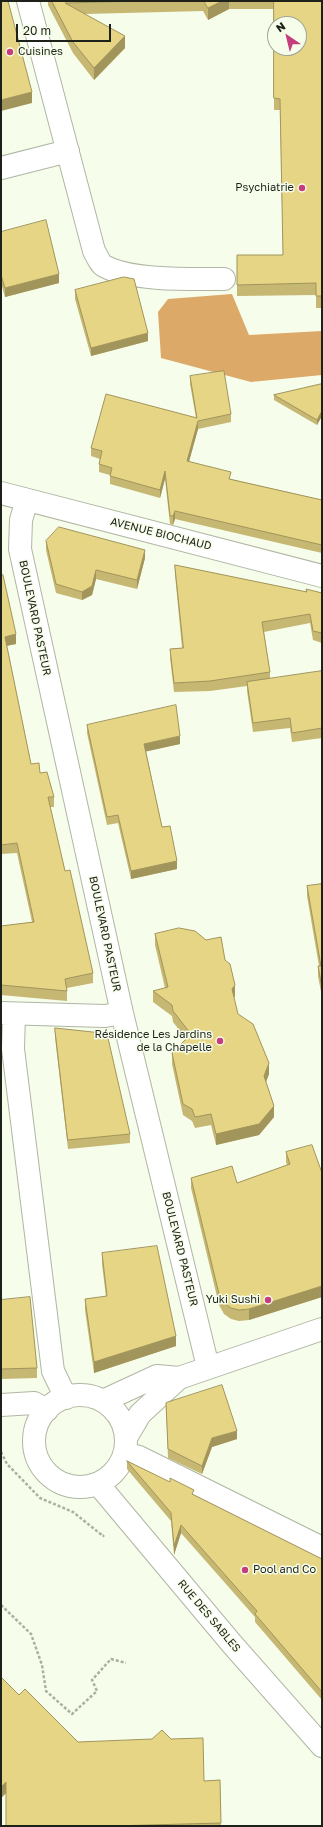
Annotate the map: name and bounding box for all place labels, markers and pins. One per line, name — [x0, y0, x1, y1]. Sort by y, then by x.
place label: Cuisines — [18, 45, 63, 59]
marker: Cuisines — [5, 47, 15, 57]
place label: Psychiatrie — [235, 181, 294, 195]
marker: Psychiatrie — [297, 183, 307, 193]
place label: Résidence Les Jardins de la Chapelle — [95, 1028, 212, 1054]
marker: Résidence Les Jardins de la Chapelle — [215, 1036, 225, 1046]
place label: Yuki Sushi — [206, 1293, 260, 1307]
marker: Yuki Sushi — [263, 1295, 273, 1305]
place label: Pool and Co — [253, 1563, 316, 1577]
marker: Pool and Co — [240, 1565, 250, 1575]

